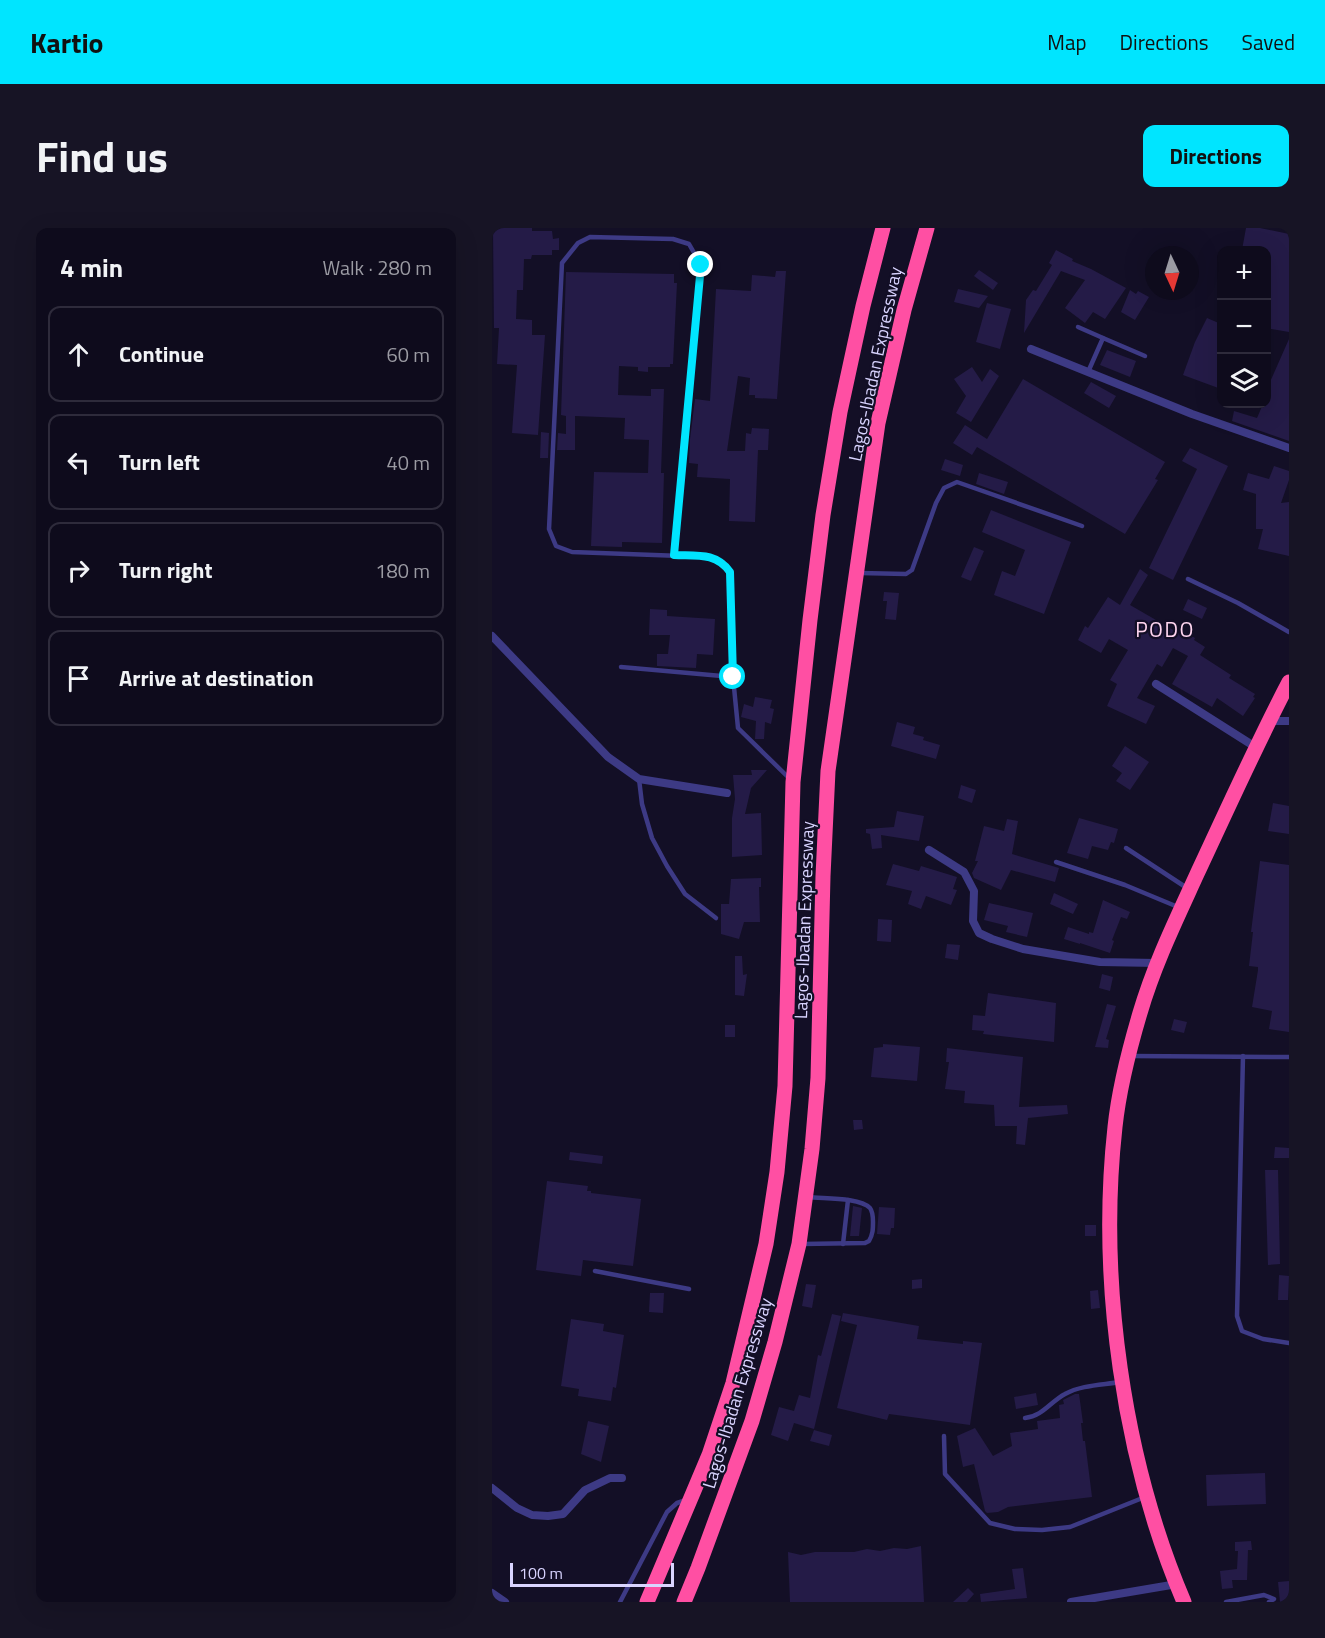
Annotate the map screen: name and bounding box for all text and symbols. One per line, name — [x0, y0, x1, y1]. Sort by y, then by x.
text: Kartio — [30, 21, 104, 64]
text: Map — [1047, 26, 1087, 58]
text: Directions — [1120, 26, 1209, 58]
text: Saved — [1242, 26, 1295, 58]
text: Find us — [36, 124, 168, 188]
button: Directions — [1143, 125, 1289, 187]
north arrow — [1145, 246, 1199, 300]
map controls — [1217, 246, 1271, 408]
button: + — [1217, 246, 1271, 300]
text: 4 min — [60, 248, 123, 287]
route end — [687, 251, 713, 277]
text: Walk · 280 m — [323, 252, 432, 283]
street label: Lagos-Ibadan Expressway — [841, 264, 909, 464]
button: − — [1217, 300, 1271, 354]
text: Continue — [119, 337, 204, 371]
icon: ahead — [62, 338, 95, 371]
text: 60 m — [386, 339, 430, 370]
button: layers — [1217, 354, 1271, 408]
text: Turn left — [119, 445, 200, 479]
icon: left — [62, 446, 95, 479]
text: 40 m — [386, 447, 430, 478]
text: Turn right — [119, 553, 213, 587]
icon: right — [62, 554, 95, 587]
text: 180 m — [375, 555, 430, 586]
district label: PODO — [1135, 613, 1195, 645]
text: Arrive at destination — [119, 661, 314, 695]
icon: arrive — [62, 662, 95, 695]
route start — [719, 663, 745, 689]
street label: Lagos-Ibadan Expressway — [787, 820, 821, 1020]
street label: Lagos-Ibadan Expressway — [695, 1294, 779, 1492]
scale bar — [510, 1560, 674, 1588]
text: 100 m — [519, 1561, 563, 1585]

